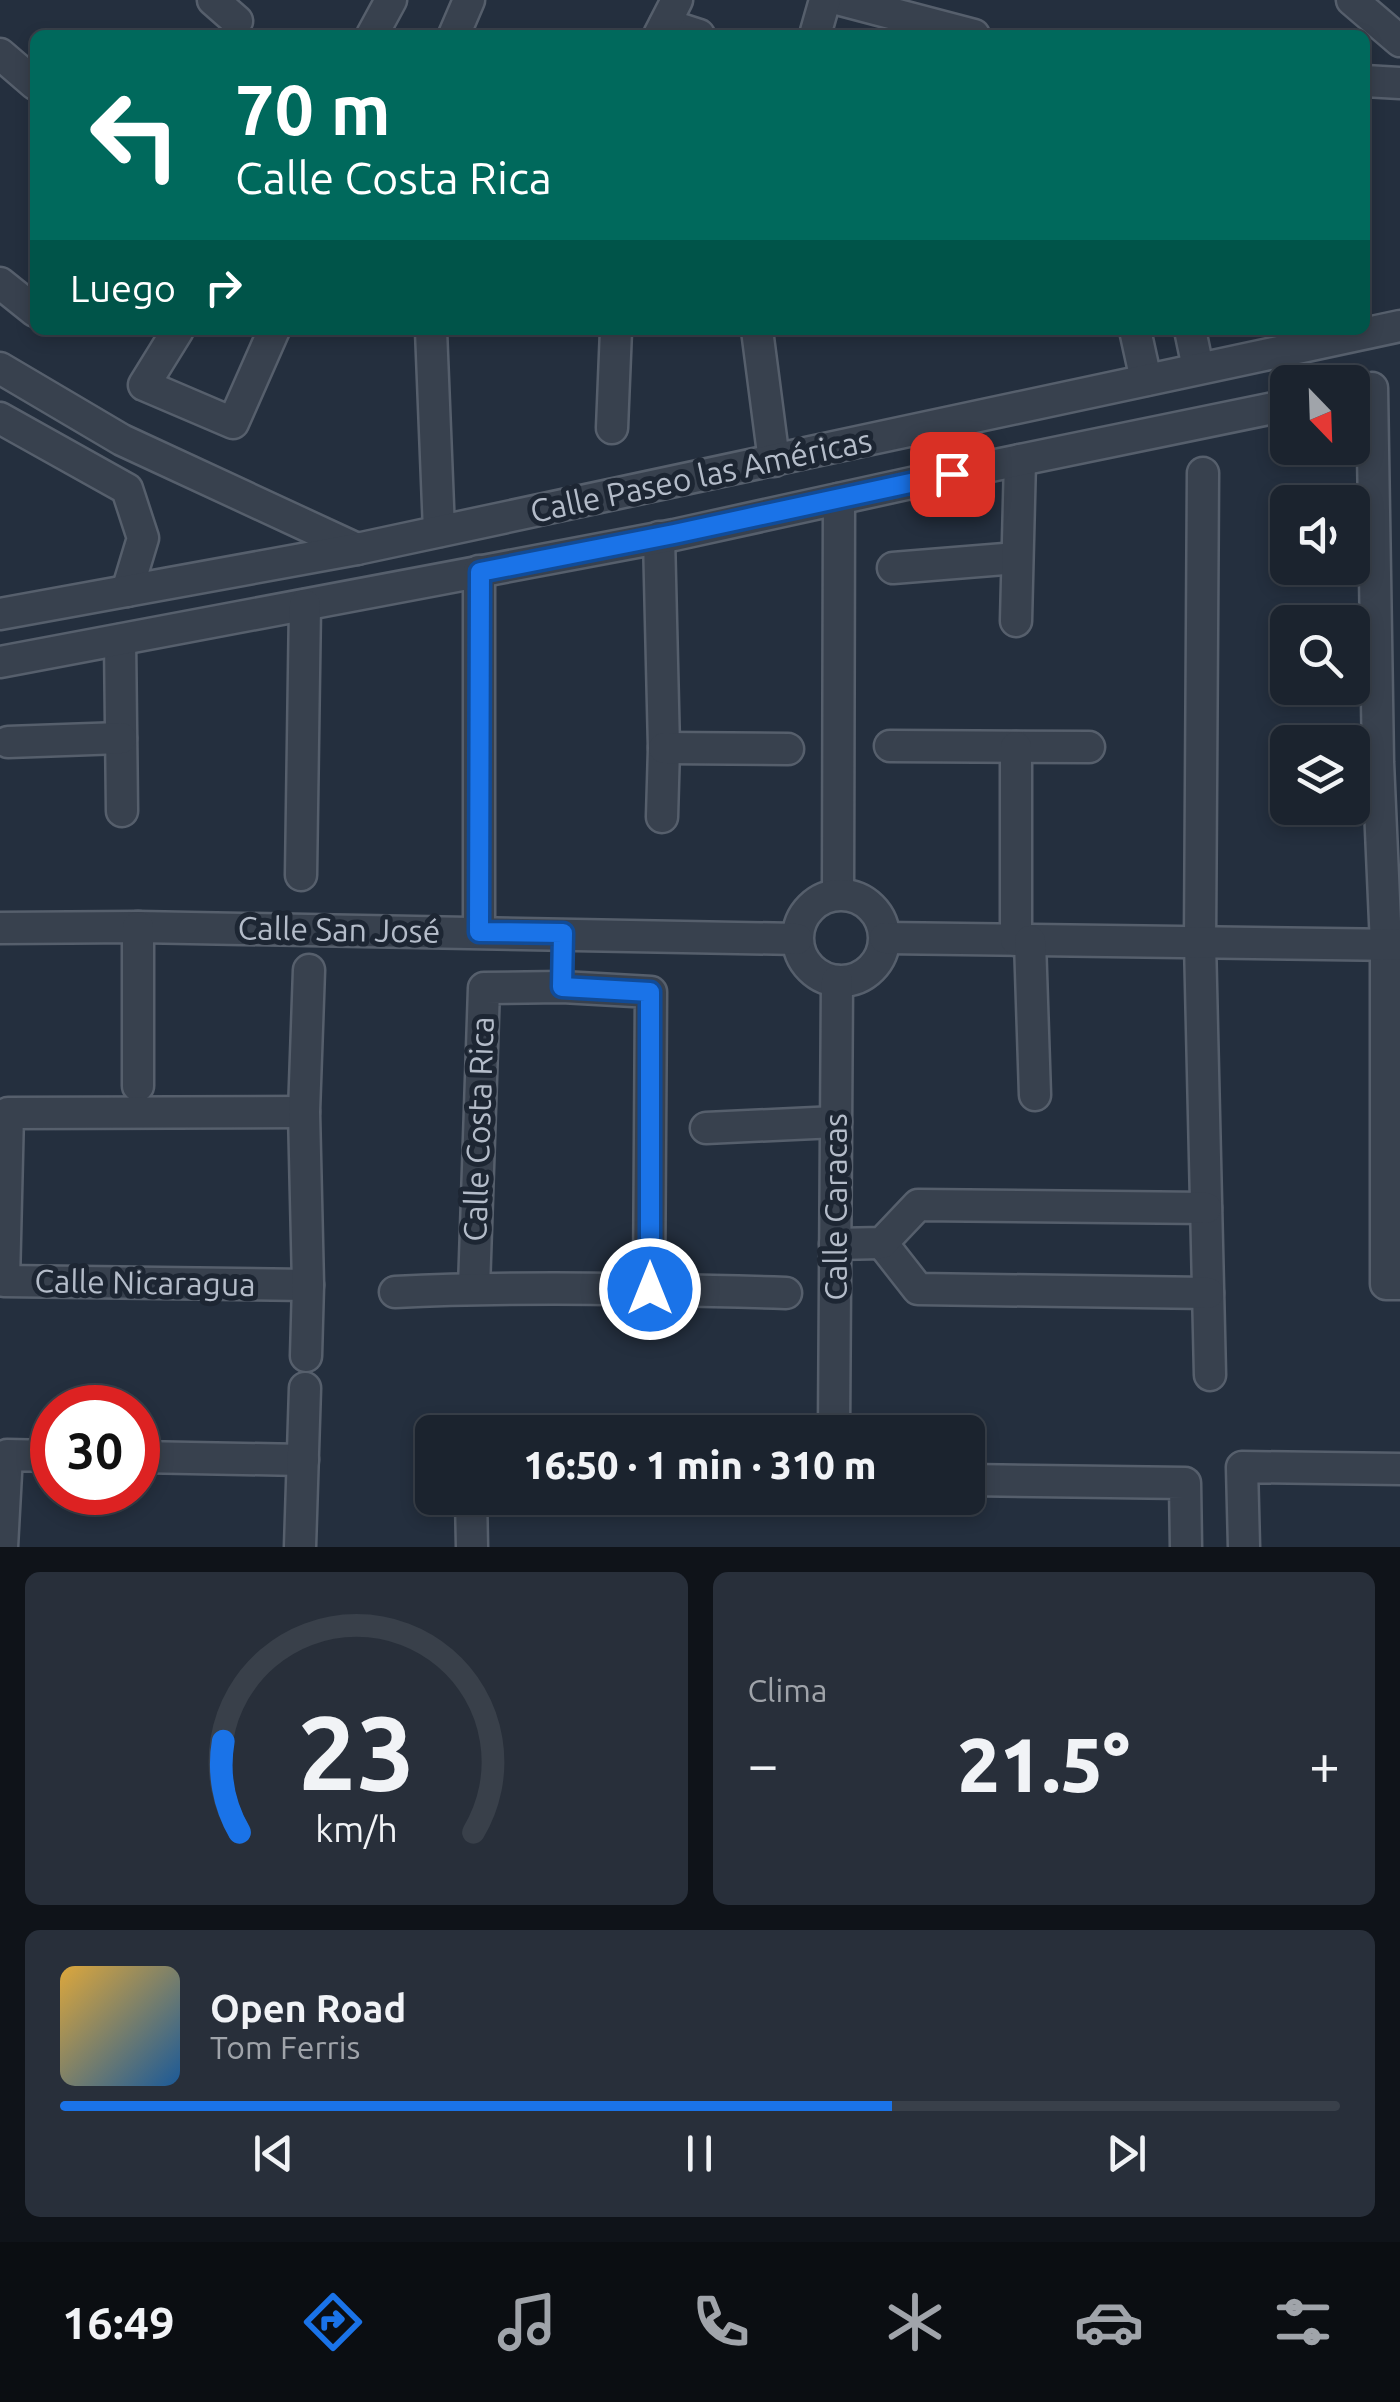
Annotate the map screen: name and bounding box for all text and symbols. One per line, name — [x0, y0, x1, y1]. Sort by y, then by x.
icon: left — [70, 70, 200, 200]
text: 70 m — [235, 70, 391, 148]
text: Calle Costa Rica — [235, 152, 552, 203]
icon: right — [196, 260, 251, 315]
text: Luego — [70, 267, 176, 309]
north arrow — [1270, 365, 1370, 465]
map controls — [1270, 365, 1370, 825]
street label: Calle Paseo las Américas — [527, 421, 875, 529]
pin — [910, 432, 995, 517]
icon: arrive — [925, 447, 980, 502]
button: sound — [1270, 485, 1370, 585]
button: search — [1270, 605, 1370, 705]
button: layers — [1270, 725, 1370, 825]
street label: Calle San José — [237, 909, 441, 949]
street label: Calle Costa Rica — [456, 1016, 500, 1242]
street label: Calle Caracas — [817, 1113, 853, 1301]
position arrow — [598, 1237, 702, 1341]
street label: Calle Nicaragua — [34, 1262, 256, 1302]
speed limit sign: 30 — [30, 1385, 160, 1515]
text: 16:50 · 1 min · 310 m — [523, 1444, 877, 1486]
text: Clima — [748, 1672, 827, 1708]
text: 23 — [298, 1693, 415, 1810]
text: 21.5° — [957, 1722, 1130, 1806]
text: − — [748, 1733, 779, 1794]
text: + — [1309, 1733, 1340, 1794]
text: km/h — [315, 1809, 398, 1849]
text: Open Road — [210, 1987, 406, 2029]
text: Tom Ferris — [210, 2029, 360, 2065]
icon: previous — [246, 2126, 301, 2181]
icon: pause — [672, 2126, 727, 2181]
icon: next — [1099, 2126, 1154, 2181]
icon: directions — [298, 2287, 368, 2357]
icon: music — [492, 2287, 562, 2357]
icon: phone — [686, 2287, 756, 2357]
icon: climate — [880, 2287, 950, 2357]
icon: car — [1074, 2287, 1144, 2357]
icon: filters — [1268, 2287, 1338, 2357]
text: 16:49 — [62, 2297, 175, 2348]

